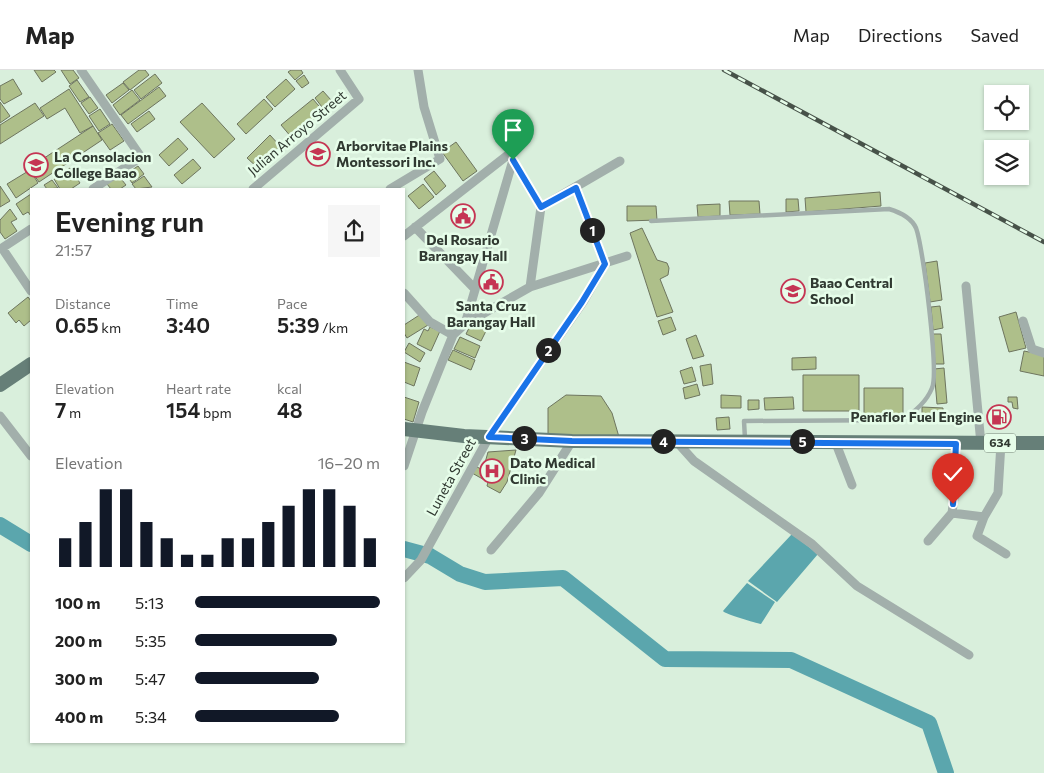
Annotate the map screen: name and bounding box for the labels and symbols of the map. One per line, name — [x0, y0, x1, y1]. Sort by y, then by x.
street label: Julian Arroyo Street — [244, 86, 350, 179]
pin — [492, 109, 534, 160]
place label: Arborvitae Plains Montessori Inc. — [336, 137, 448, 170]
school or university icon: Arborvitae Plains Montessori Inc. — [305, 141, 331, 167]
place label: La Consolacion College Baao — [54, 148, 151, 181]
school or university icon: La Consolacion College Baao — [23, 152, 49, 178]
public building icon: Del Rosario Barangay Hall — [450, 203, 476, 229]
pin: 1 — [580, 218, 604, 242]
place label: Del Rosario Barangay Hall — [419, 231, 507, 264]
public building icon: Santa Cruz Barangay Hall — [478, 269, 504, 295]
place label: Baao Central School — [810, 274, 893, 307]
school or university icon: Baao Central School — [780, 278, 806, 304]
place label: Santa Cruz Barangay Hall — [447, 297, 535, 330]
pin: 2 — [536, 338, 560, 362]
fuel station icon: Penaflor Fuel Engine — [986, 404, 1012, 430]
place label: Penaflor Fuel Engine — [851, 408, 982, 425]
pin: 3 — [512, 426, 536, 450]
pin: 4 — [650, 428, 676, 454]
pin: 5 — [790, 428, 814, 454]
road number: 634 — [984, 433, 1016, 452]
street label: Luneta Street — [422, 435, 479, 519]
pin — [932, 453, 974, 504]
place label: Dato Medical Clinic — [510, 454, 595, 487]
hospital icon: Dato Medical Clinic — [479, 458, 505, 484]

